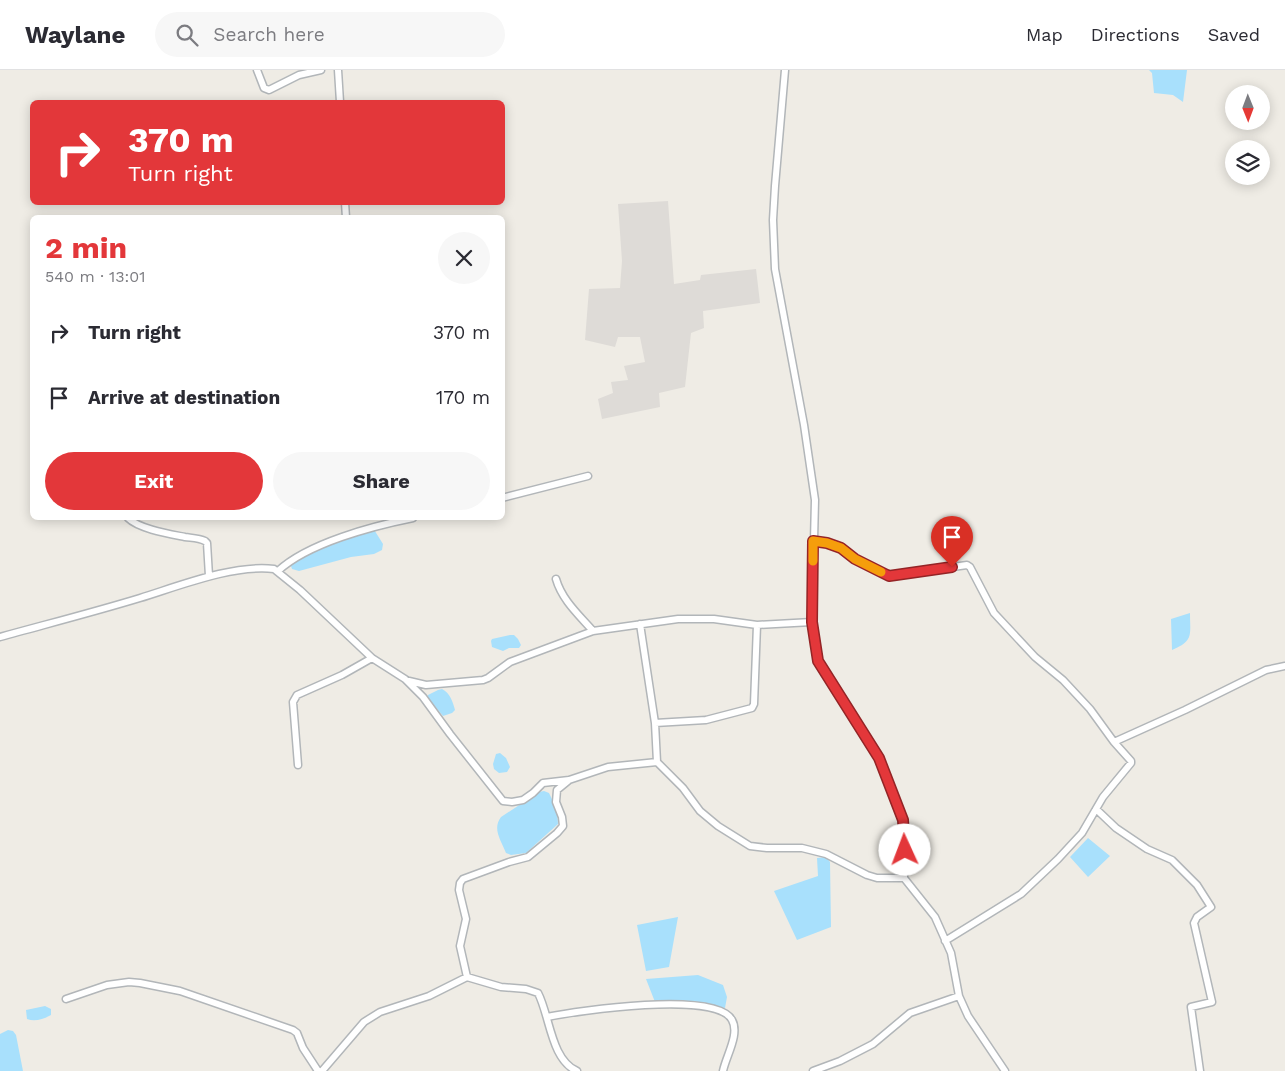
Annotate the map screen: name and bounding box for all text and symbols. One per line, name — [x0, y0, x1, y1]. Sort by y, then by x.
search box — [155, 12, 505, 57]
text: Waylane — [25, 21, 125, 49]
icon: search — [173, 21, 201, 49]
text: Search here — [213, 23, 325, 46]
text: Map — [1026, 24, 1063, 45]
text: Directions — [1091, 24, 1180, 45]
text: Saved — [1208, 24, 1260, 45]
north arrow — [1225, 85, 1270, 130]
map controls — [1225, 85, 1270, 185]
text: 370 m — [128, 119, 234, 161]
icon: right — [45, 120, 110, 185]
button: layers — [1225, 140, 1270, 185]
text: Turn right — [128, 161, 233, 186]
text: 2 min — [45, 230, 127, 265]
button: close — [438, 232, 490, 284]
text: 540 m · 13:01 — [45, 267, 145, 286]
icon: right — [45, 319, 73, 347]
text: Turn right — [88, 321, 181, 344]
text: 370 m — [433, 321, 490, 344]
icon: arrive — [45, 384, 73, 412]
text: Arrive at destination — [88, 386, 280, 409]
text: 170 m — [436, 386, 490, 409]
button: Exit — [45, 452, 263, 510]
button: Share — [273, 452, 490, 510]
pin — [931, 516, 973, 567]
icon: arrive — [938, 523, 966, 551]
position arrow — [878, 823, 930, 875]

